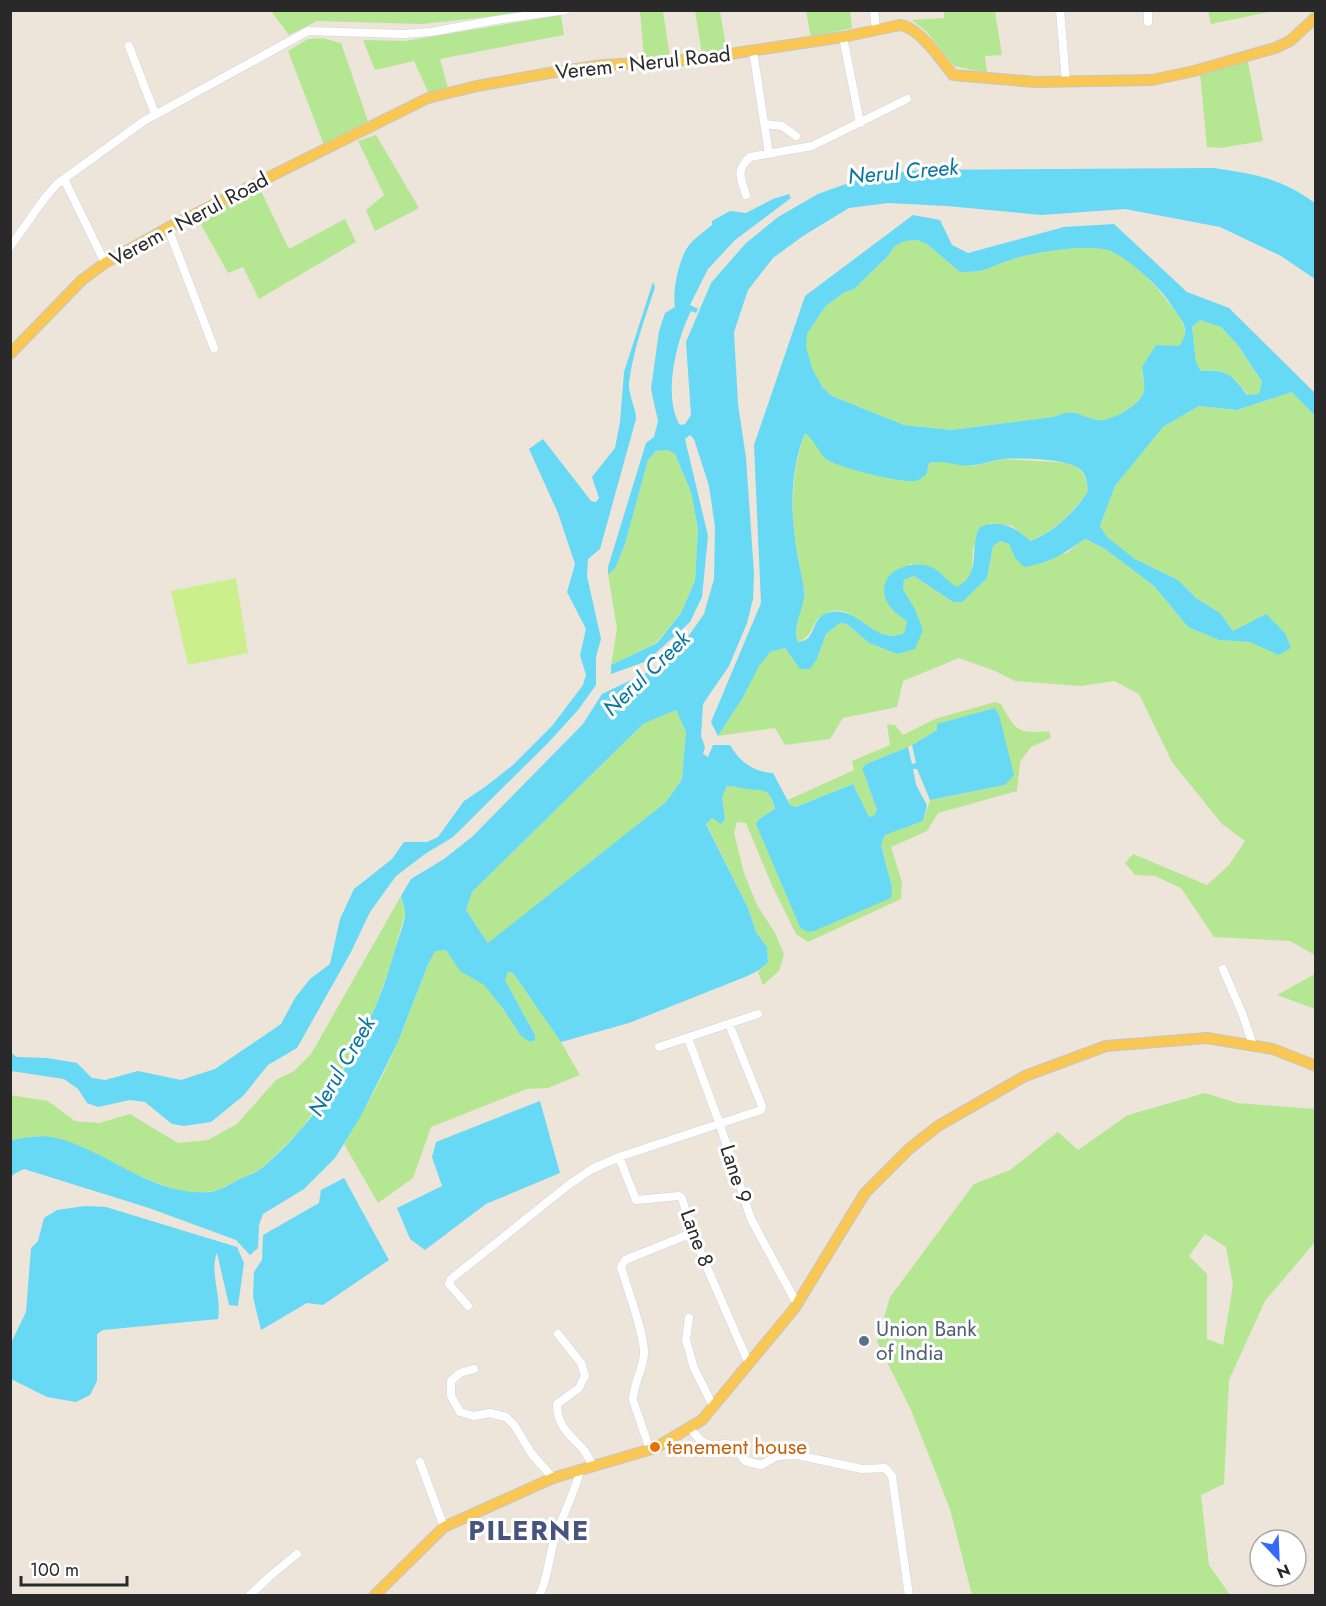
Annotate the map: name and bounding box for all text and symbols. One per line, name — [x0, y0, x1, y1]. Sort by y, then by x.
street label: Verem - Nerul Road — [554, 39, 732, 87]
water label: Nerul Creek — [847, 150, 961, 192]
street label: Verem - Nerul Road — [104, 164, 274, 274]
water label: Nerul Creek — [595, 622, 698, 723]
water label: Nerul Creek — [299, 1009, 383, 1122]
street label: Lane 9 — [712, 1141, 760, 1207]
street label: Lane 8 — [673, 1205, 721, 1271]
place label: Union Bank of India — [876, 1314, 977, 1368]
marker: Union Bank of India — [857, 1334, 871, 1348]
place label: tenement house — [667, 1432, 807, 1462]
marker: tenement house — [648, 1440, 662, 1454]
district label: PILERNE — [468, 1511, 590, 1550]
north arrow — [1248, 1528, 1308, 1588]
scale bar — [21, 1549, 128, 1587]
text: 100 m — [30, 1557, 79, 1583]
text: N — [1273, 1558, 1294, 1584]

